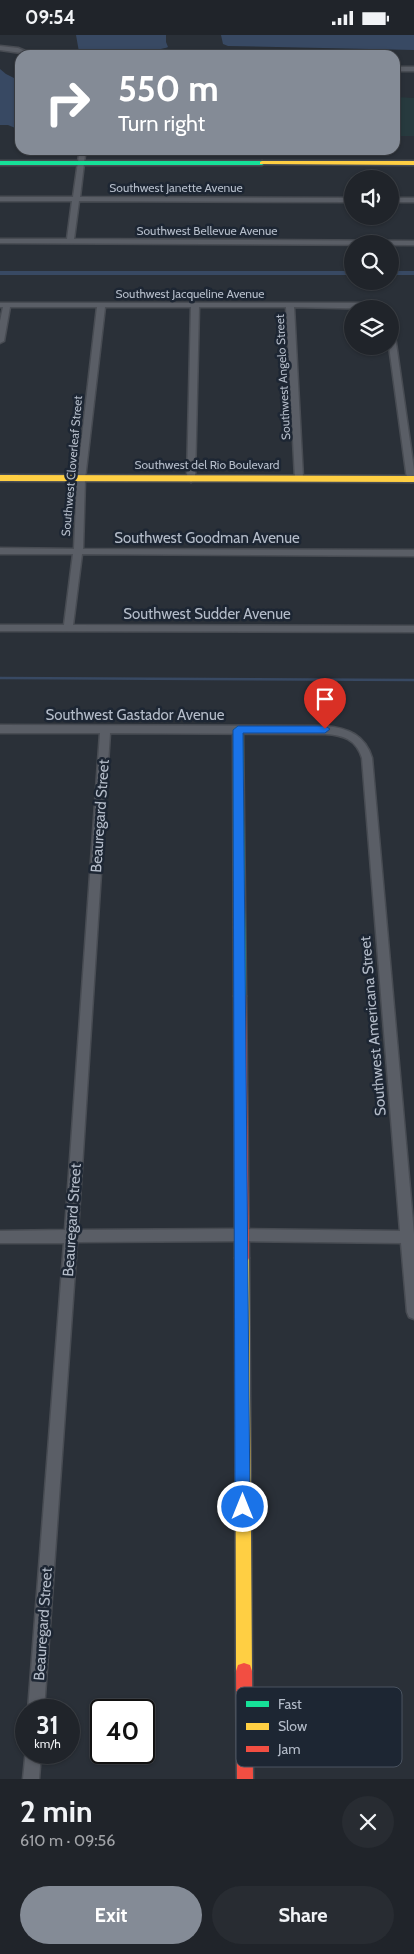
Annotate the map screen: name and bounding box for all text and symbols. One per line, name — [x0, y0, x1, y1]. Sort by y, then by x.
text: 09:54 — [25, 6, 75, 29]
text: 550 m — [118, 67, 219, 110]
icon: right — [35, 70, 100, 135]
text: Turn right — [118, 110, 205, 137]
map controls — [344, 170, 399, 355]
button: sound — [344, 170, 399, 225]
street label: Southwest Janette Avenue — [109, 180, 243, 195]
street label: Southwest Bellevue Avenue — [137, 223, 277, 238]
button: search — [344, 235, 399, 290]
street label: Southwest Jacqueline Avenue — [115, 286, 265, 301]
button: layers — [344, 300, 399, 355]
street label: Southwest Angelo Street — [272, 314, 293, 440]
street label: Southwest Cloverleaf Street — [58, 395, 85, 537]
street label: Southwest del Rio Boulevard — [135, 457, 280, 472]
street label: Southwest Goodman Avenue — [114, 529, 300, 547]
street label: Southwest Sudder Avenue — [123, 605, 291, 623]
pin — [304, 678, 346, 729]
icon: arrive — [311, 685, 339, 713]
street label: Southwest Gastador Avenue — [45, 706, 225, 724]
street label: Beauregard Street — [87, 759, 113, 873]
street label: Southwest Americana Street — [356, 935, 390, 1117]
street label: Beauregard Street — [59, 1163, 85, 1277]
position arrow — [216, 1480, 268, 1532]
street label: Beauregard Street — [30, 1567, 56, 1681]
legend — [236, 1687, 402, 1767]
text: Fast — [278, 1695, 302, 1713]
speed limit sign: 40 — [90, 1699, 155, 1764]
text: 31 — [36, 1710, 59, 1740]
text: Slow — [278, 1717, 307, 1735]
text: km/h — [34, 1736, 61, 1751]
text: Jam — [277, 1740, 300, 1758]
text: 2 min — [20, 1793, 92, 1830]
button: close — [342, 1796, 394, 1848]
text: 610 m · 09:56 — [20, 1831, 115, 1850]
button: Exit — [20, 1886, 202, 1944]
button: Share — [212, 1886, 394, 1944]

